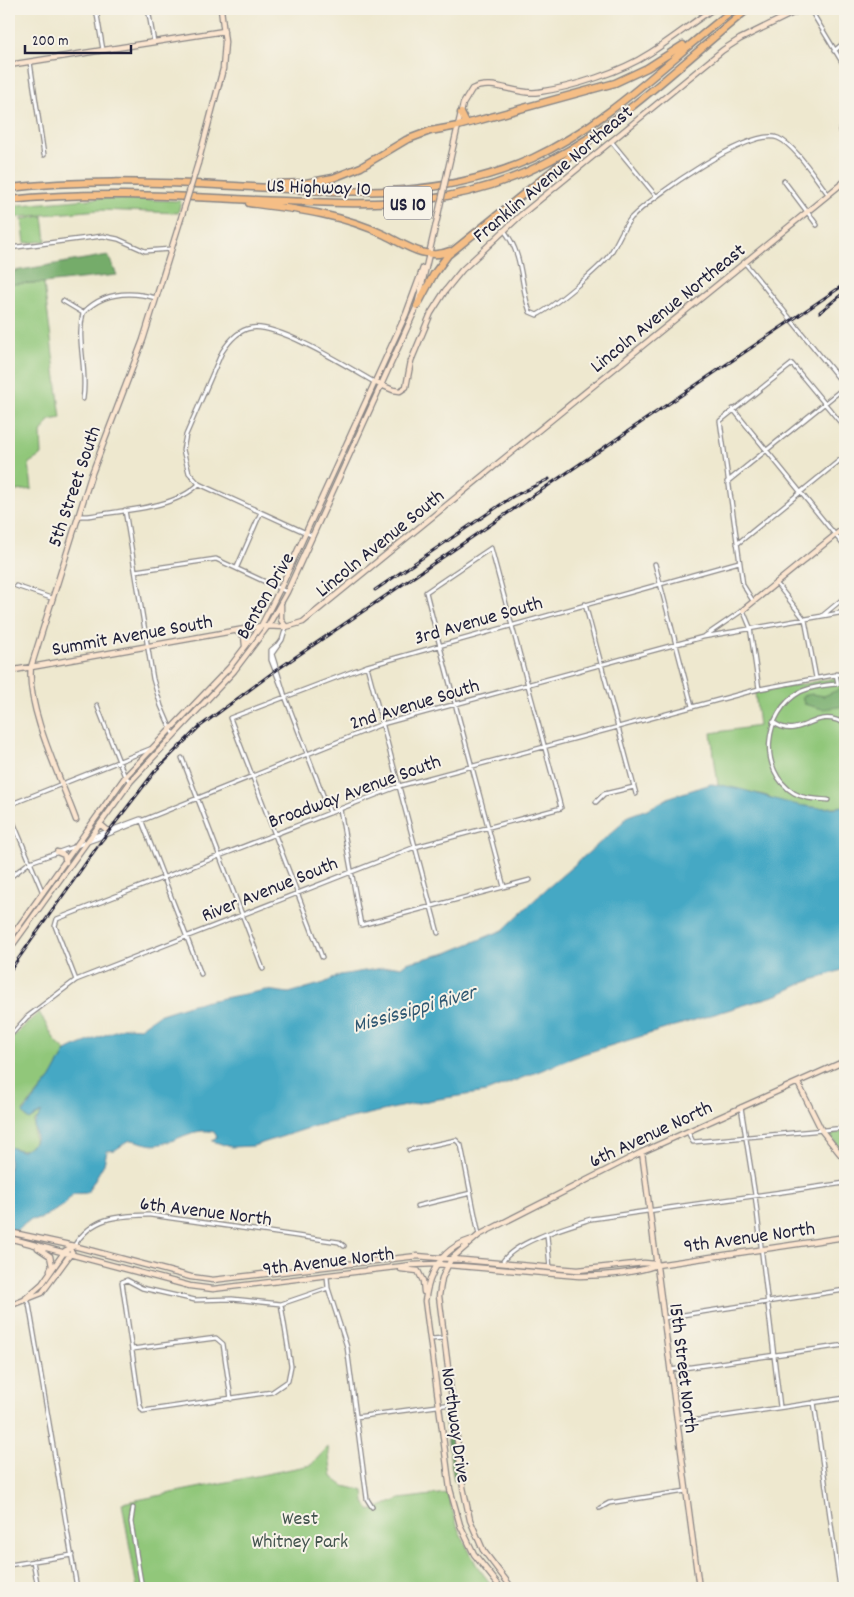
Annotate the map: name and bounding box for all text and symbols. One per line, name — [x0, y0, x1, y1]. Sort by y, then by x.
scale bar — [25, 22, 131, 54]
text: 200 m — [32, 31, 69, 53]
street label: Franklin Avenue Northeast — [468, 100, 640, 251]
street label: US Highway 10 — [266, 173, 372, 205]
road number: US 10 — [384, 187, 432, 220]
street label: Lincoln Avenue Northeast — [585, 238, 753, 381]
street label: 5th Street South — [42, 423, 110, 551]
street label: Lincoln Avenue South — [310, 483, 451, 605]
street label: Benton Drive — [230, 548, 303, 645]
street label: 3rd Avenue South — [411, 590, 546, 654]
street label: Summit Avenue South — [50, 609, 215, 665]
street label: 2nd Avenue South — [347, 673, 483, 739]
street label: Broadway Avenue South — [265, 749, 445, 837]
street label: River Avenue South — [198, 851, 342, 931]
water label: Mississippi River — [350, 978, 482, 1043]
street label: 6th Avenue North — [585, 1095, 717, 1177]
street label: 6th Avenue North — [138, 1191, 273, 1235]
street label: 9th Avenue North — [682, 1216, 817, 1262]
street label: 9th Avenue North — [261, 1241, 396, 1285]
street label: 15th Street North — [660, 1302, 704, 1435]
street label: Northway Drive — [432, 1366, 476, 1485]
park label: West Whitney Park — [252, 1506, 348, 1557]

